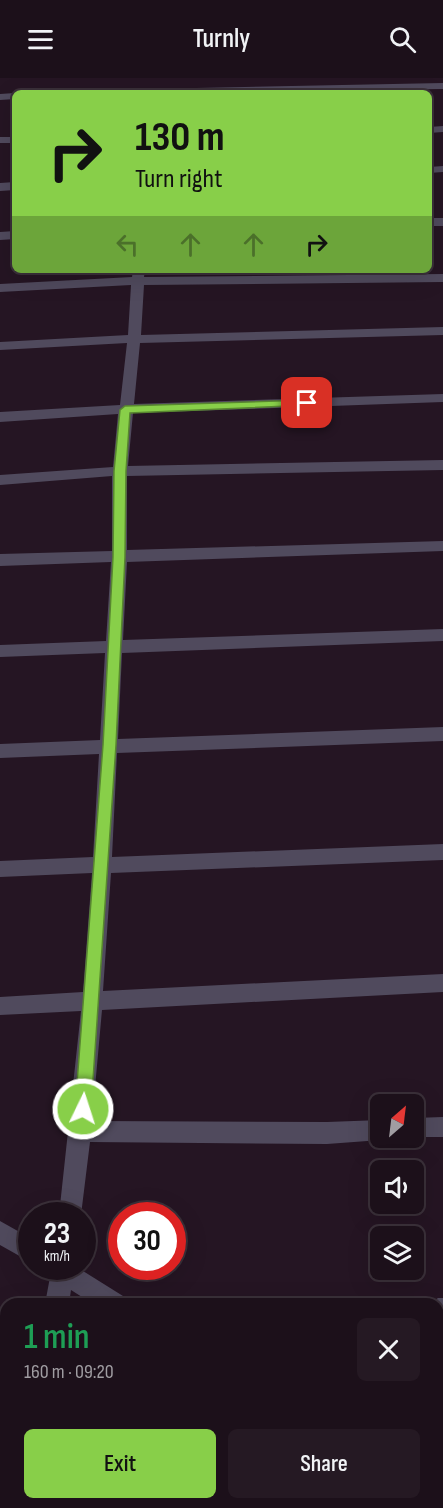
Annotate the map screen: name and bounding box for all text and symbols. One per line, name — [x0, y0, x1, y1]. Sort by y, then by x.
icon: menu — [24, 23, 57, 56]
text: Turnly — [193, 23, 250, 55]
icon: search — [386, 23, 419, 56]
text: 130 m — [135, 112, 225, 163]
icon: right — [36, 114, 114, 192]
text: Turn right — [135, 163, 222, 195]
icon: left — [111, 228, 144, 261]
icon: ahead — [174, 228, 207, 261]
icon: ahead — [237, 228, 270, 261]
icon: right — [300, 228, 333, 261]
pin — [281, 377, 332, 428]
icon: arrive — [290, 386, 323, 419]
position arrow — [51, 1077, 115, 1141]
north arrow — [370, 1094, 424, 1148]
map controls — [370, 1094, 424, 1280]
button: sound — [370, 1160, 424, 1214]
speed limit sign: 30 — [108, 1202, 186, 1280]
text: 23 — [44, 1216, 70, 1252]
button: layers — [370, 1226, 424, 1280]
text: km/h — [44, 1247, 70, 1266]
text: 1 min — [24, 1316, 89, 1359]
button: close — [357, 1318, 420, 1381]
text: 160 m · 09:20 — [24, 1360, 114, 1384]
button: Exit — [24, 1429, 216, 1498]
button: Share — [228, 1429, 420, 1498]

